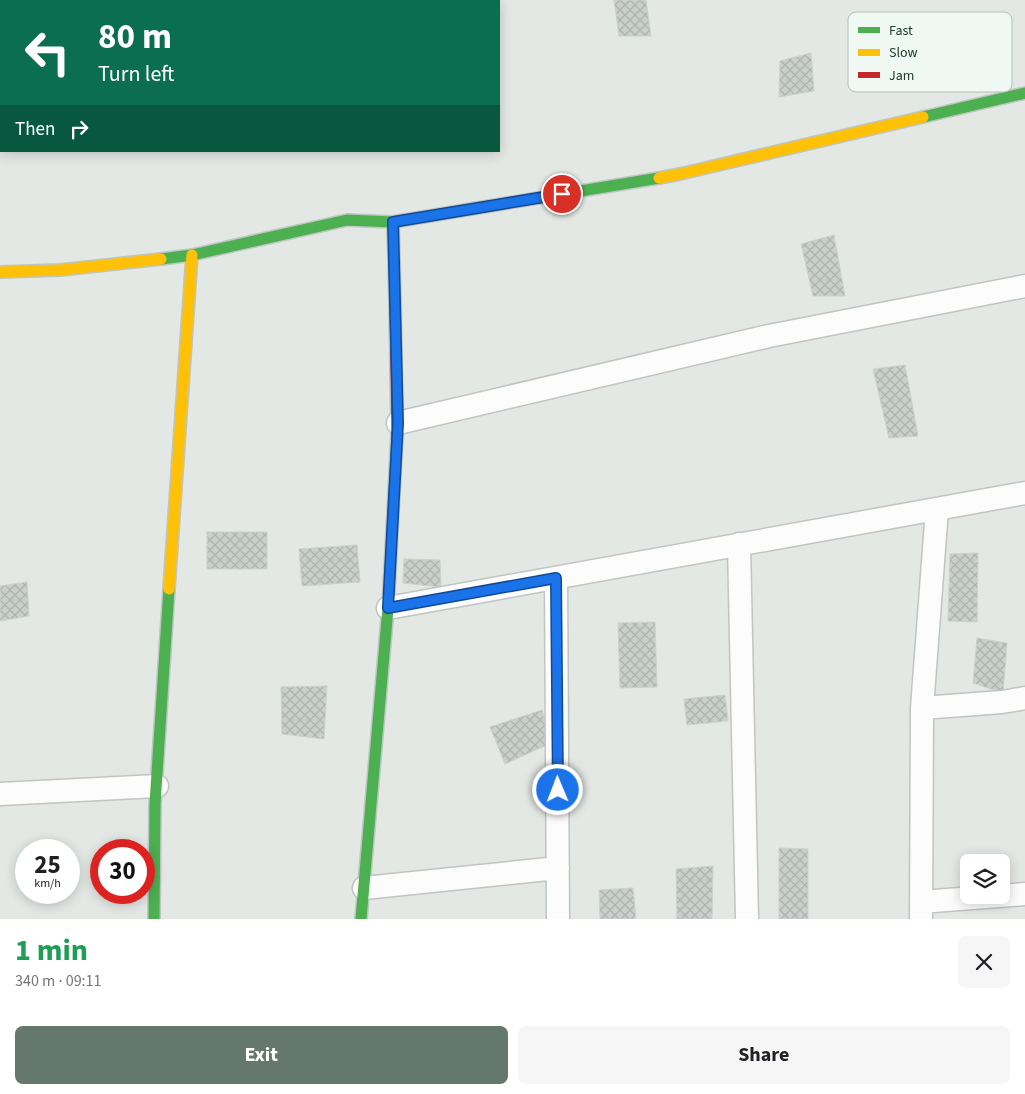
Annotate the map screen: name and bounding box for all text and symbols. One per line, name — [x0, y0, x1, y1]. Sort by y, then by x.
text: 80 m — [98, 12, 172, 62]
legend — [848, 12, 1012, 92]
icon: left — [15, 20, 80, 85]
text: Fast — [889, 21, 913, 41]
text: Slow — [889, 43, 918, 63]
text: Turn left — [98, 58, 174, 90]
text: Jam — [889, 66, 914, 86]
icon: right — [65, 115, 93, 143]
text: Then — [15, 116, 55, 143]
pin — [541, 173, 583, 215]
icon: arrive — [548, 180, 576, 208]
position arrow — [531, 763, 583, 815]
speed limit sign: 30 — [90, 839, 155, 904]
text: 25 — [34, 847, 61, 883]
map controls — [960, 854, 1010, 904]
button: layers — [960, 854, 1010, 904]
text: km/h — [34, 875, 61, 892]
text: 1 min — [15, 929, 88, 972]
button: close — [958, 936, 1010, 988]
text: 340 m · 09:11 — [15, 970, 102, 992]
button: Exit — [15, 1026, 508, 1084]
button: Share — [518, 1026, 1010, 1084]

